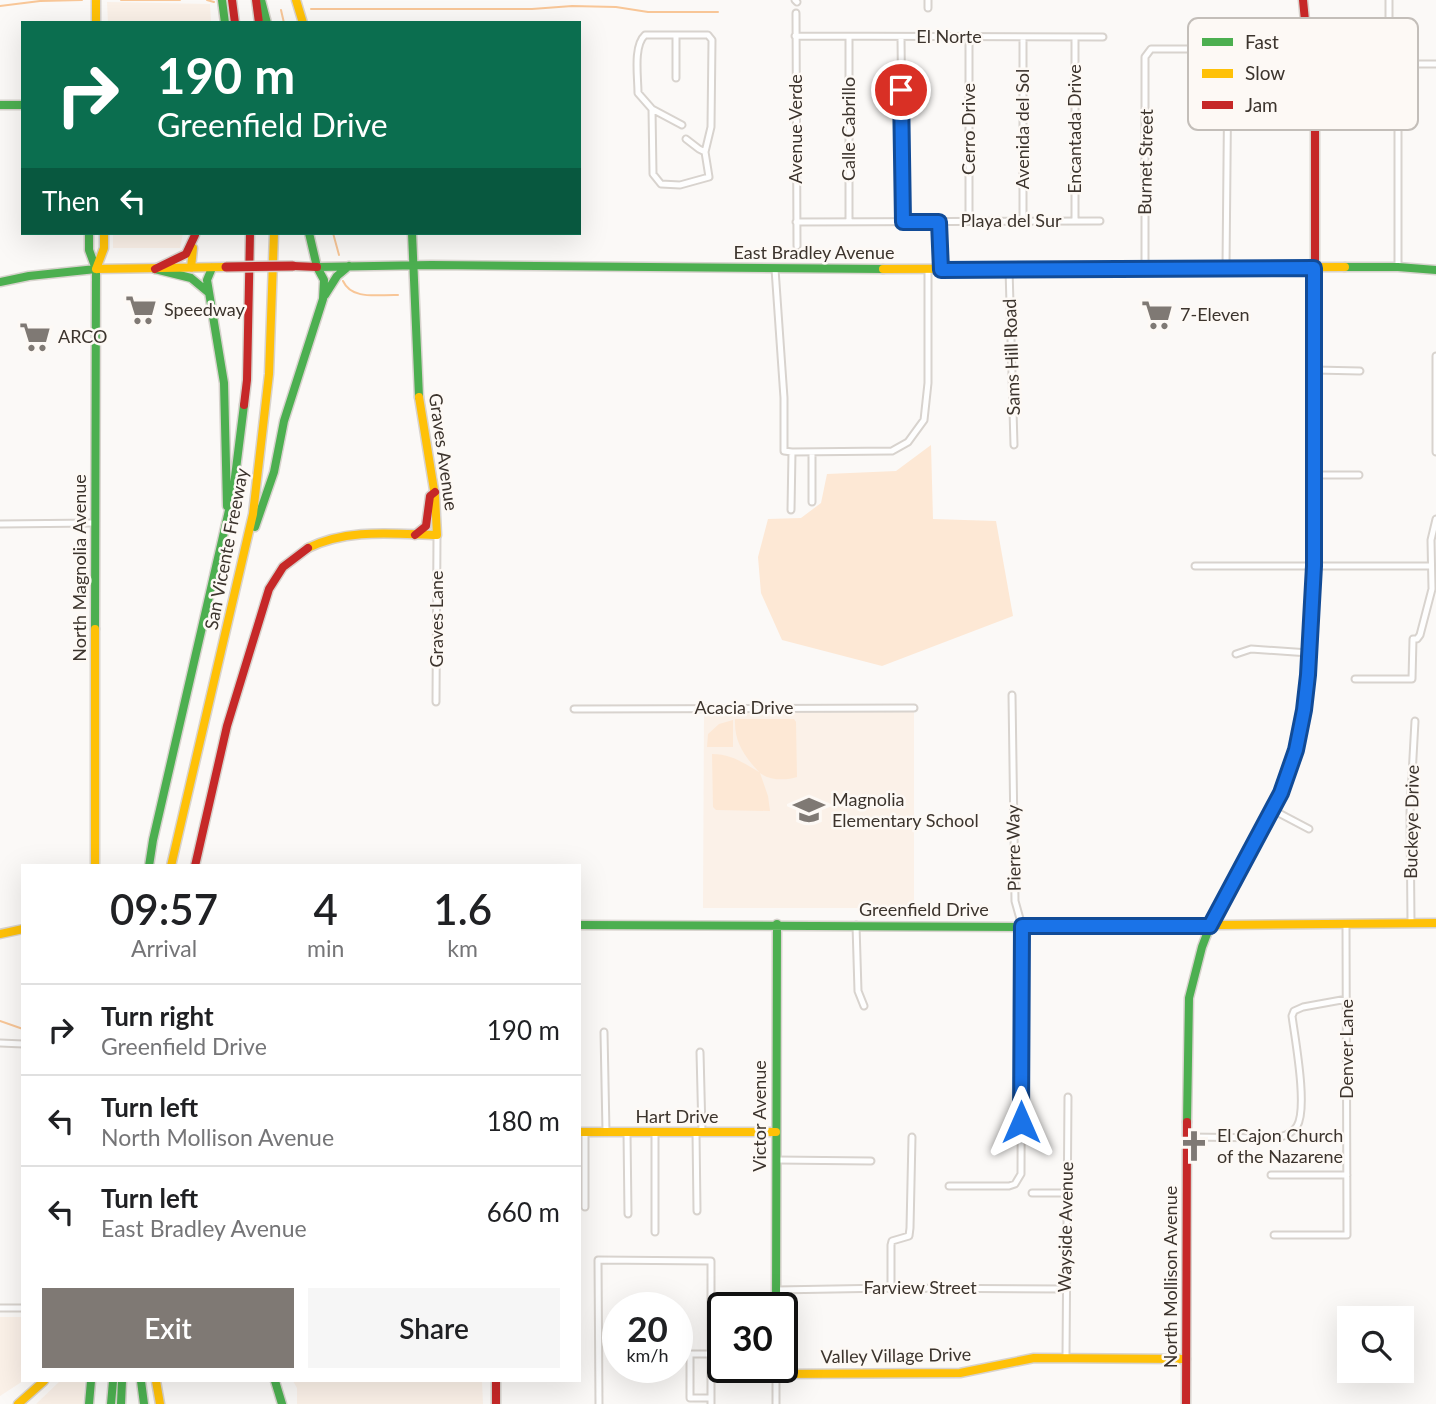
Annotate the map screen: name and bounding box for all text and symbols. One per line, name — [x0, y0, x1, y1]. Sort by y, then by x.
legend — [1188, 18, 1418, 130]
street label: El Norte — [916, 25, 982, 47]
text: Fast — [1245, 30, 1279, 53]
text: 190 m — [157, 46, 295, 104]
icon: right — [42, 49, 133, 140]
pin — [871, 60, 931, 120]
text: Slow — [1245, 61, 1285, 84]
street label: Encantada Drive — [1063, 64, 1085, 194]
street label: Avenida del Sol — [1011, 69, 1033, 189]
icon: arrive — [882, 71, 920, 109]
street label: Avenue Verde — [784, 74, 806, 184]
street label: Calle Cabrillo — [837, 77, 859, 181]
street label: Cerro Drive — [957, 83, 979, 175]
text: Jam — [1245, 93, 1278, 116]
text: Greenfield Drive — [157, 105, 388, 144]
street label: Burnet Street — [1133, 108, 1157, 215]
icon: left — [114, 182, 152, 220]
text: Then — [42, 185, 100, 217]
street label: Playa del Sur — [961, 209, 1062, 231]
street label: East Bradley Avenue — [734, 241, 894, 263]
supermarket icon: Speedway — [124, 293, 158, 327]
place label: Speedway — [164, 298, 246, 320]
street label: Sams Hill Road — [998, 298, 1024, 416]
supermarket icon: 7-Eleven — [1140, 298, 1174, 332]
place label: 7-Eleven — [1180, 303, 1250, 325]
supermarket icon: ARCO — [18, 320, 52, 354]
place label: ARCO — [58, 325, 108, 347]
street label: Graves Avenue — [425, 392, 463, 512]
street label: San Vicente Freeway — [200, 466, 253, 631]
street label: North Magnolia Avenue — [68, 474, 90, 662]
street label: Graves Lane — [425, 571, 447, 667]
street label: Acacia Drive — [695, 696, 793, 718]
street label: Buckeye Drive — [1399, 765, 1423, 879]
place label: Magnolia Elementary School — [832, 788, 979, 831]
school or university icon: Magnolia Elementary School — [792, 793, 826, 827]
street label: Pierre Way — [1001, 804, 1025, 892]
text: 09:57 — [110, 884, 218, 934]
text: 4 — [314, 884, 338, 934]
text: 1.6 — [433, 884, 492, 934]
street label: Greenfield Drive — [859, 898, 989, 920]
text: Arrival — [131, 934, 197, 962]
text: min — [307, 934, 344, 962]
text: km — [447, 934, 478, 962]
street label: Denver Lane — [1335, 999, 1357, 1099]
text: Turn right — [101, 1000, 214, 1032]
icon: right — [42, 1011, 80, 1049]
text: 190 m — [487, 1014, 560, 1046]
text: Greenfield Drive — [101, 1032, 267, 1060]
street label: Victor Avenue — [748, 1060, 770, 1172]
position arrow — [984, 1085, 1058, 1159]
text: Turn left — [101, 1091, 198, 1123]
icon: left — [42, 1102, 80, 1140]
text: 180 m — [487, 1105, 560, 1137]
street label: Hart Drive — [636, 1105, 718, 1127]
text: North Mollison Avenue — [101, 1123, 334, 1151]
place label: El Cajon Church of the Nazarene — [1217, 1124, 1343, 1167]
church icon: El Cajon Church of the Nazarene — [1177, 1129, 1211, 1163]
street label: Wayside Avenue — [1053, 1161, 1077, 1293]
text: Turn left — [101, 1182, 198, 1214]
street label: North Mollison Avenue — [1159, 1186, 1181, 1368]
icon: left — [42, 1193, 80, 1231]
text: 660 m — [487, 1196, 560, 1228]
text: East Bradley Avenue — [101, 1214, 307, 1242]
street label: Farview Street — [863, 1276, 977, 1298]
button: Exit — [42, 1288, 294, 1368]
button: Share — [308, 1288, 560, 1368]
speed limit sign: 30 — [707, 1292, 798, 1383]
map controls — [1337, 1306, 1414, 1383]
button: search — [1337, 1306, 1414, 1383]
text: 20 — [627, 1307, 668, 1349]
street label: Valley Village Drive — [821, 1343, 971, 1367]
text: km/h — [626, 1344, 669, 1366]

